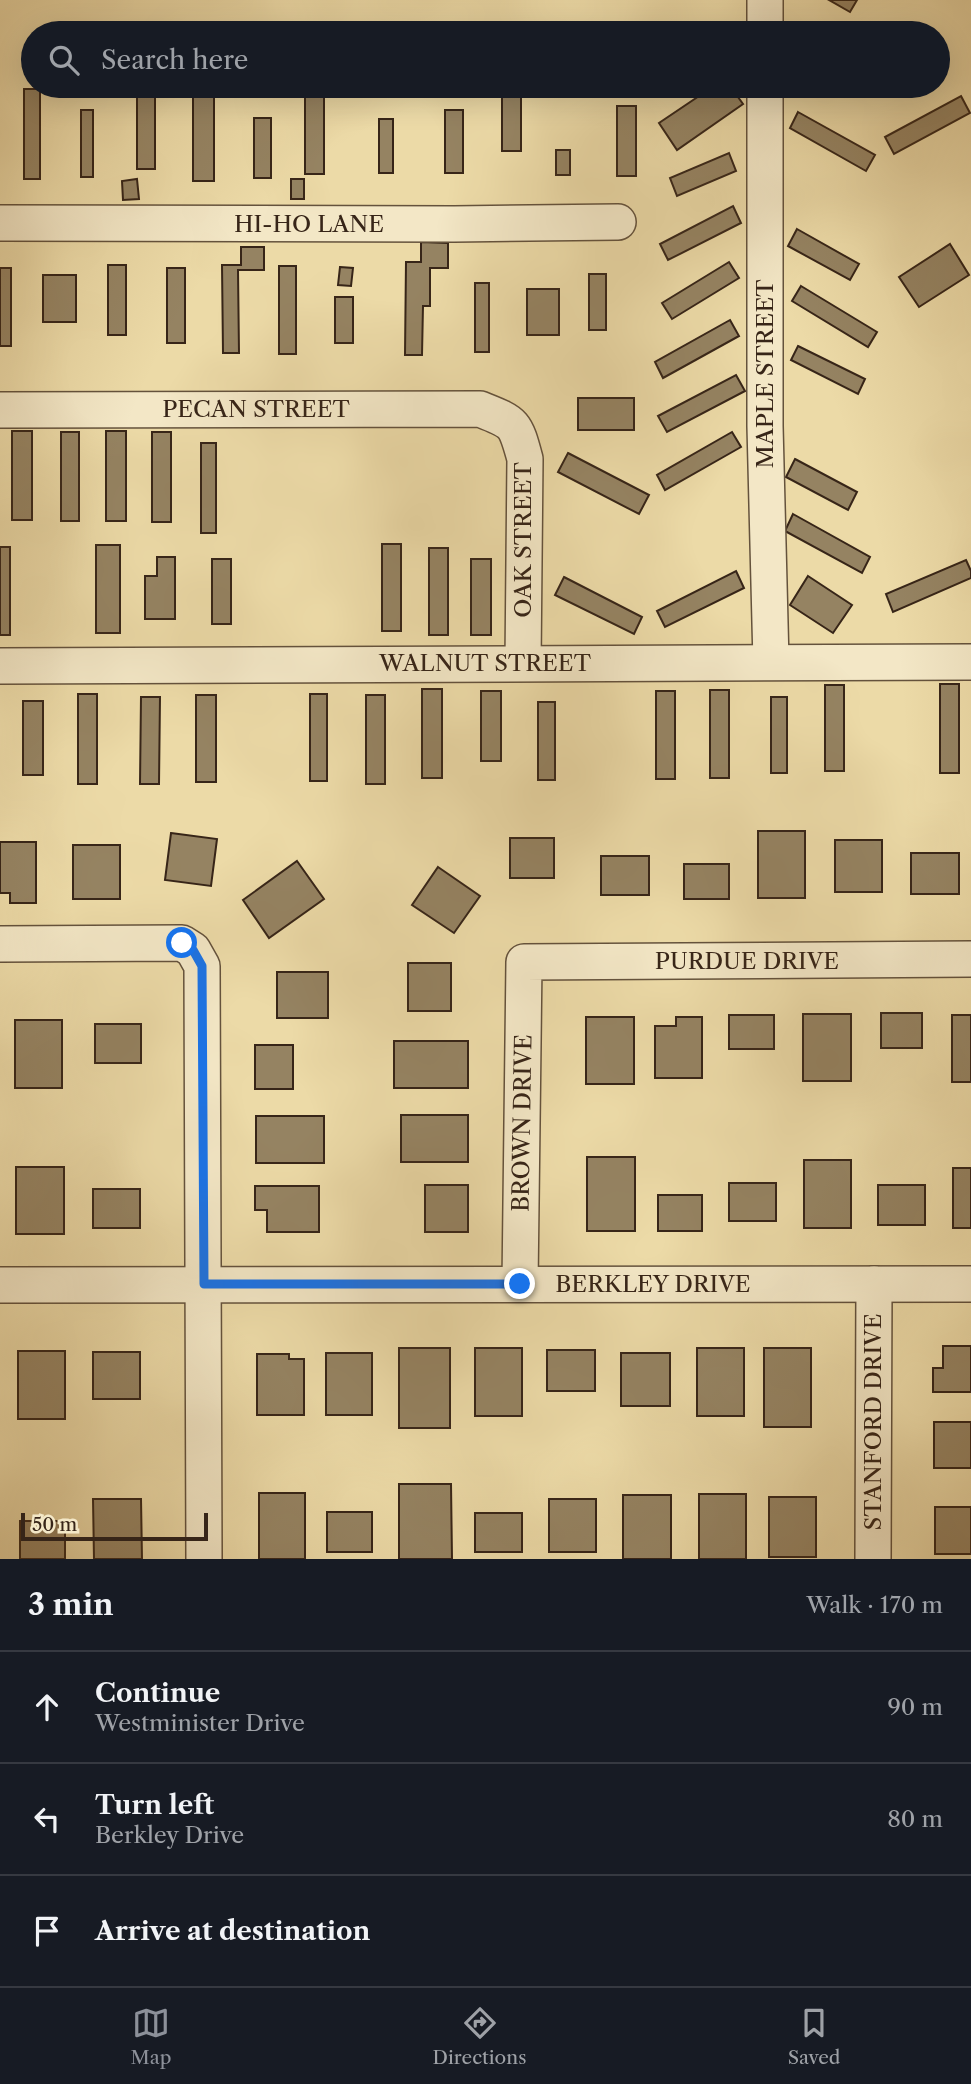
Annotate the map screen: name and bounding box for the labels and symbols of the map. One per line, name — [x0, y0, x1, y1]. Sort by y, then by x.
street label: HI-HO LANE — [234, 210, 384, 238]
street label: MAPLE STREET — [751, 279, 779, 469]
street label: PECAN STREET — [162, 395, 351, 423]
street label: OAK STREET — [509, 461, 537, 618]
street label: WALNUT STREET — [378, 649, 592, 677]
route start — [166, 927, 197, 958]
street label: PURDUE DRIVE — [655, 947, 839, 975]
street label: BROWN DRIVE — [506, 1034, 538, 1212]
route end — [504, 1268, 535, 1299]
street label: BERKLEY DRIVE — [555, 1270, 751, 1298]
street label: STANFORD DRIVE — [859, 1313, 887, 1531]
scale bar — [21, 1510, 208, 1542]

